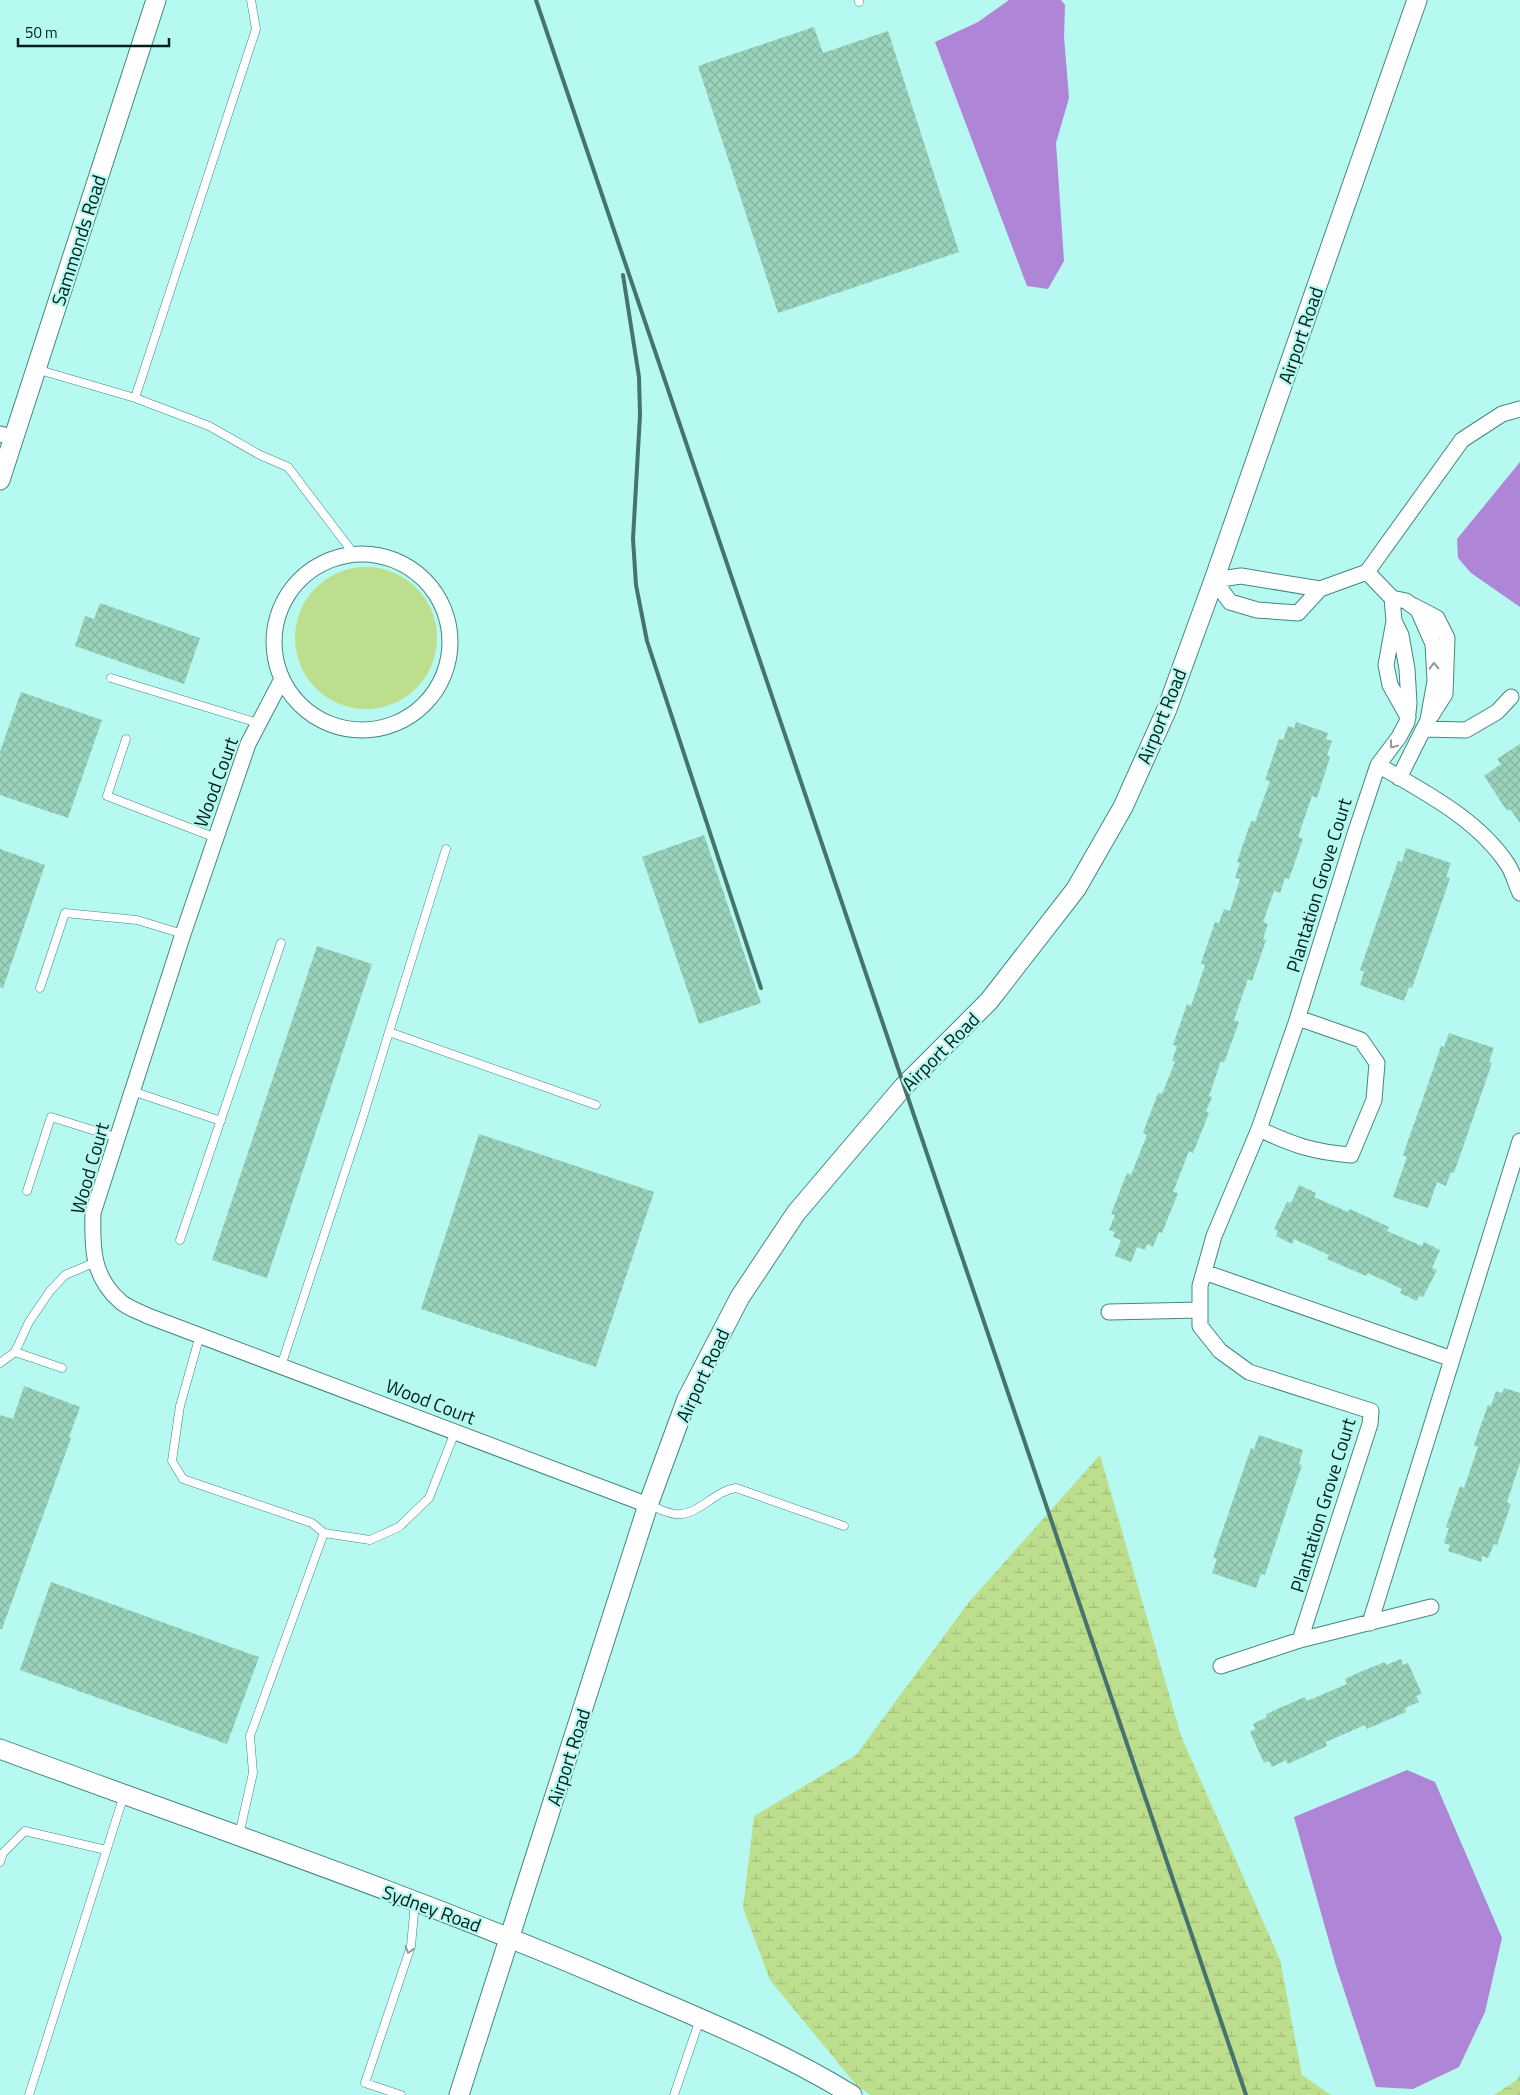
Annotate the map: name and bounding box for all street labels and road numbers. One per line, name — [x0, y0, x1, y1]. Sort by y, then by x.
street label: Sammonds Road — [43, 171, 113, 309]
street label: Airport Road — [1270, 283, 1330, 387]
street label: Airport Road — [1129, 664, 1193, 768]
street label: Wood Court — [185, 732, 245, 831]
street label: Plantation Grove Court — [1278, 794, 1358, 976]
street label: Airport Road — [894, 1005, 986, 1097]
street label: Wood Court — [62, 1118, 116, 1217]
street label: Airport Road — [668, 1323, 736, 1427]
street label: Wood Court — [382, 1371, 481, 1432]
street label: Plantation Grove Court — [1282, 1414, 1362, 1596]
street label: Airport Road — [539, 1705, 597, 1809]
street label: Sydney Road — [379, 1877, 485, 1939]

